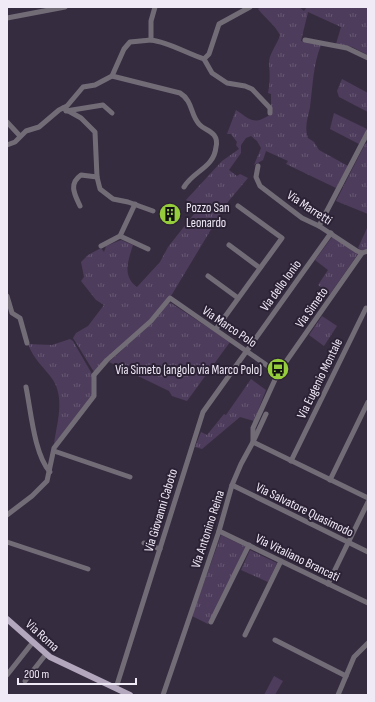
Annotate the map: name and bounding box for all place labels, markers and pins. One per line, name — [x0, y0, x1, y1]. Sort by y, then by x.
place label: Pozzo San Leonardo — [186, 200, 230, 231]
building icon: Pozzo San Leonardo — [157, 201, 183, 227]
bus stop icon: Via Simeto (angolo via Marco Polo) — [265, 356, 291, 382]
place label: Via Simeto (angolo via Marco Polo) — [115, 362, 262, 378]

